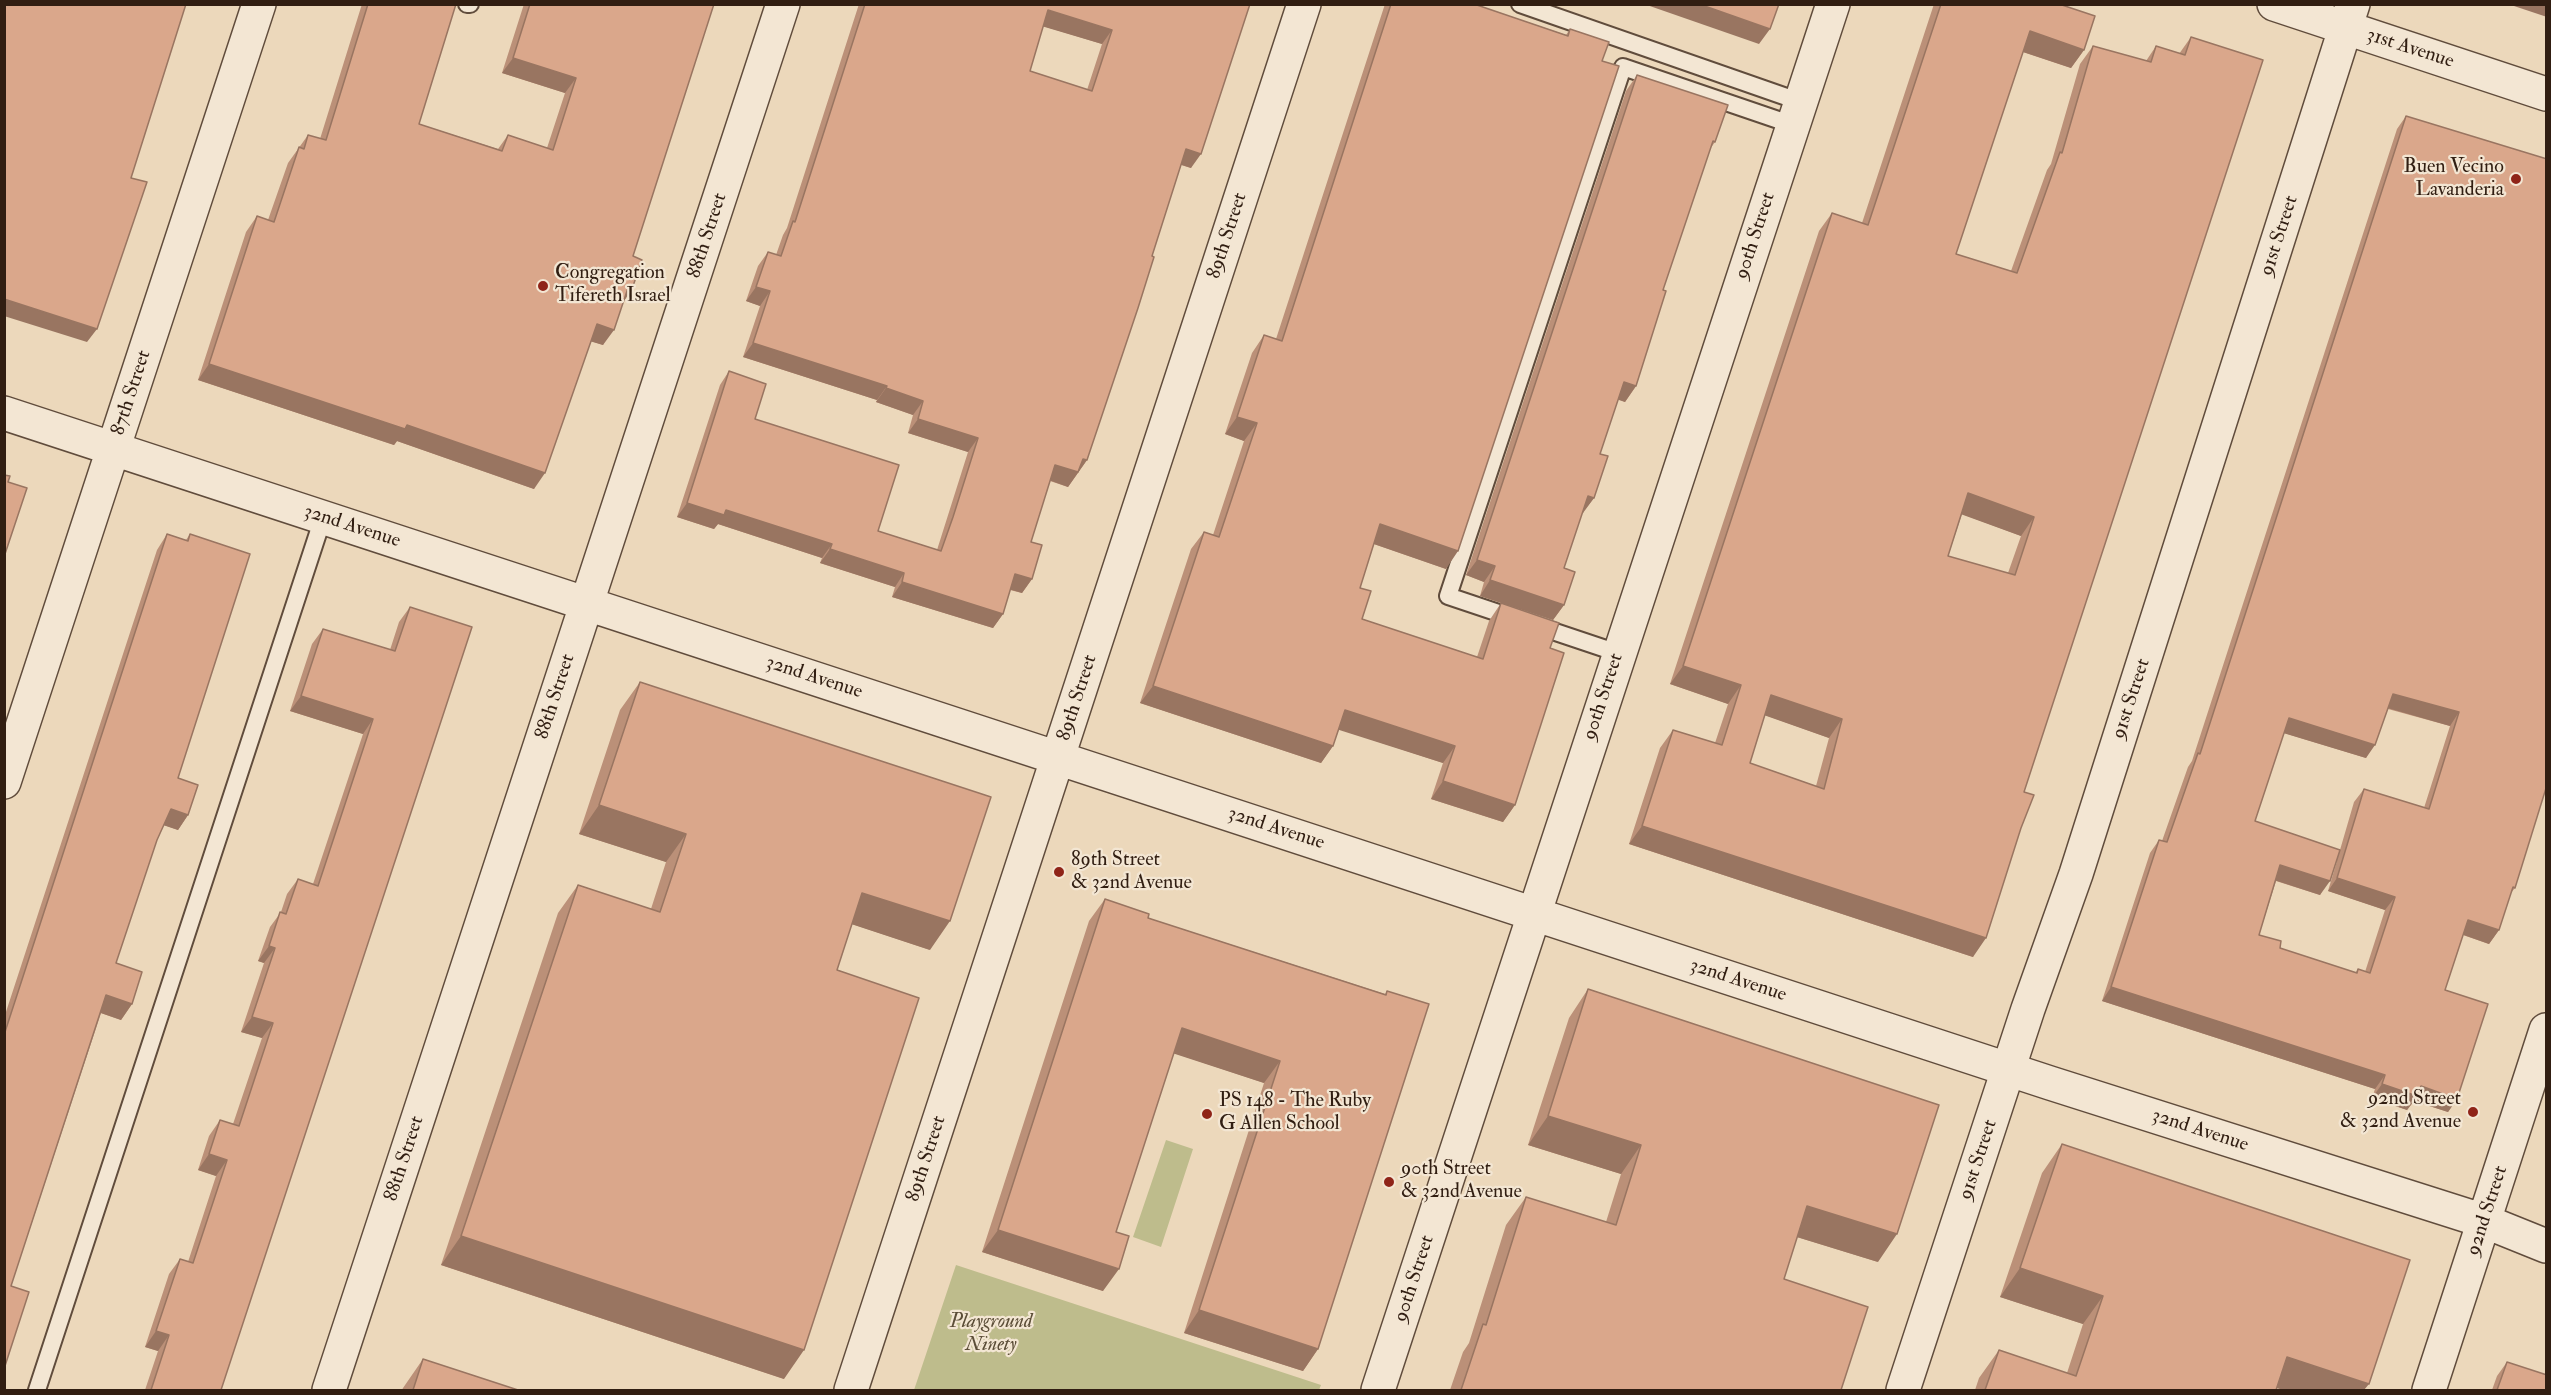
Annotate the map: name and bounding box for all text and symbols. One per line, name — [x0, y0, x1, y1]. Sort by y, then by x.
street label: 31st Avenue — [2363, 24, 2457, 74]
place label: Buen Vecino Lavanderia — [2404, 156, 2504, 203]
marker: Buen Vecino Lavanderia — [2509, 172, 2523, 186]
street label: 88th Street — [683, 190, 733, 282]
street label: 89th Street — [1203, 190, 1253, 282]
street label: 90th Street — [1731, 190, 1781, 282]
street label: 91st Street — [2256, 193, 2304, 279]
place label: Congregation Tifereth Israel — [555, 262, 671, 309]
marker: Congregation Tifereth Israel — [536, 279, 550, 293]
street label: 87th Street — [107, 347, 157, 439]
street label: 32nd Avenue — [301, 500, 403, 554]
street label: 88th Street — [531, 651, 581, 743]
street label: 32nd Avenue — [763, 651, 865, 705]
street label: 90th Street — [1579, 651, 1629, 743]
street label: 89th Street — [1053, 652, 1103, 744]
street label: 91st Street — [2108, 656, 2156, 742]
street label: 32nd Avenue — [1225, 802, 1327, 856]
place label: 89th Street & 32nd Avenue — [1071, 849, 1192, 896]
marker: 89th Street & 32nd Avenue — [1052, 865, 1066, 879]
street label: 32nd Avenue — [1687, 954, 1789, 1008]
place label: 92nd Street & 32nd Avenue — [2340, 1088, 2461, 1135]
place label: PS 148 - The Ruby G Allen School — [1219, 1090, 1371, 1137]
street label: 32nd Avenue — [2149, 1104, 2251, 1158]
marker: 92nd Street & 32nd Avenue — [2466, 1105, 2480, 1119]
marker: PS 148 - The Ruby G Allen School — [1200, 1107, 1214, 1121]
street label: 88th Street — [380, 1113, 430, 1205]
street label: 89th Street — [902, 1113, 952, 1205]
street label: 91st Street — [1955, 1117, 2003, 1203]
place label: 90th Street & 32nd Avenue — [1401, 1158, 1522, 1205]
street label: 92nd Street — [2462, 1163, 2514, 1259]
marker: 90th Street & 32nd Avenue — [1382, 1175, 1396, 1189]
street label: 90th Street — [1390, 1233, 1440, 1325]
park label: Playground Ninety — [950, 1311, 1032, 1358]

